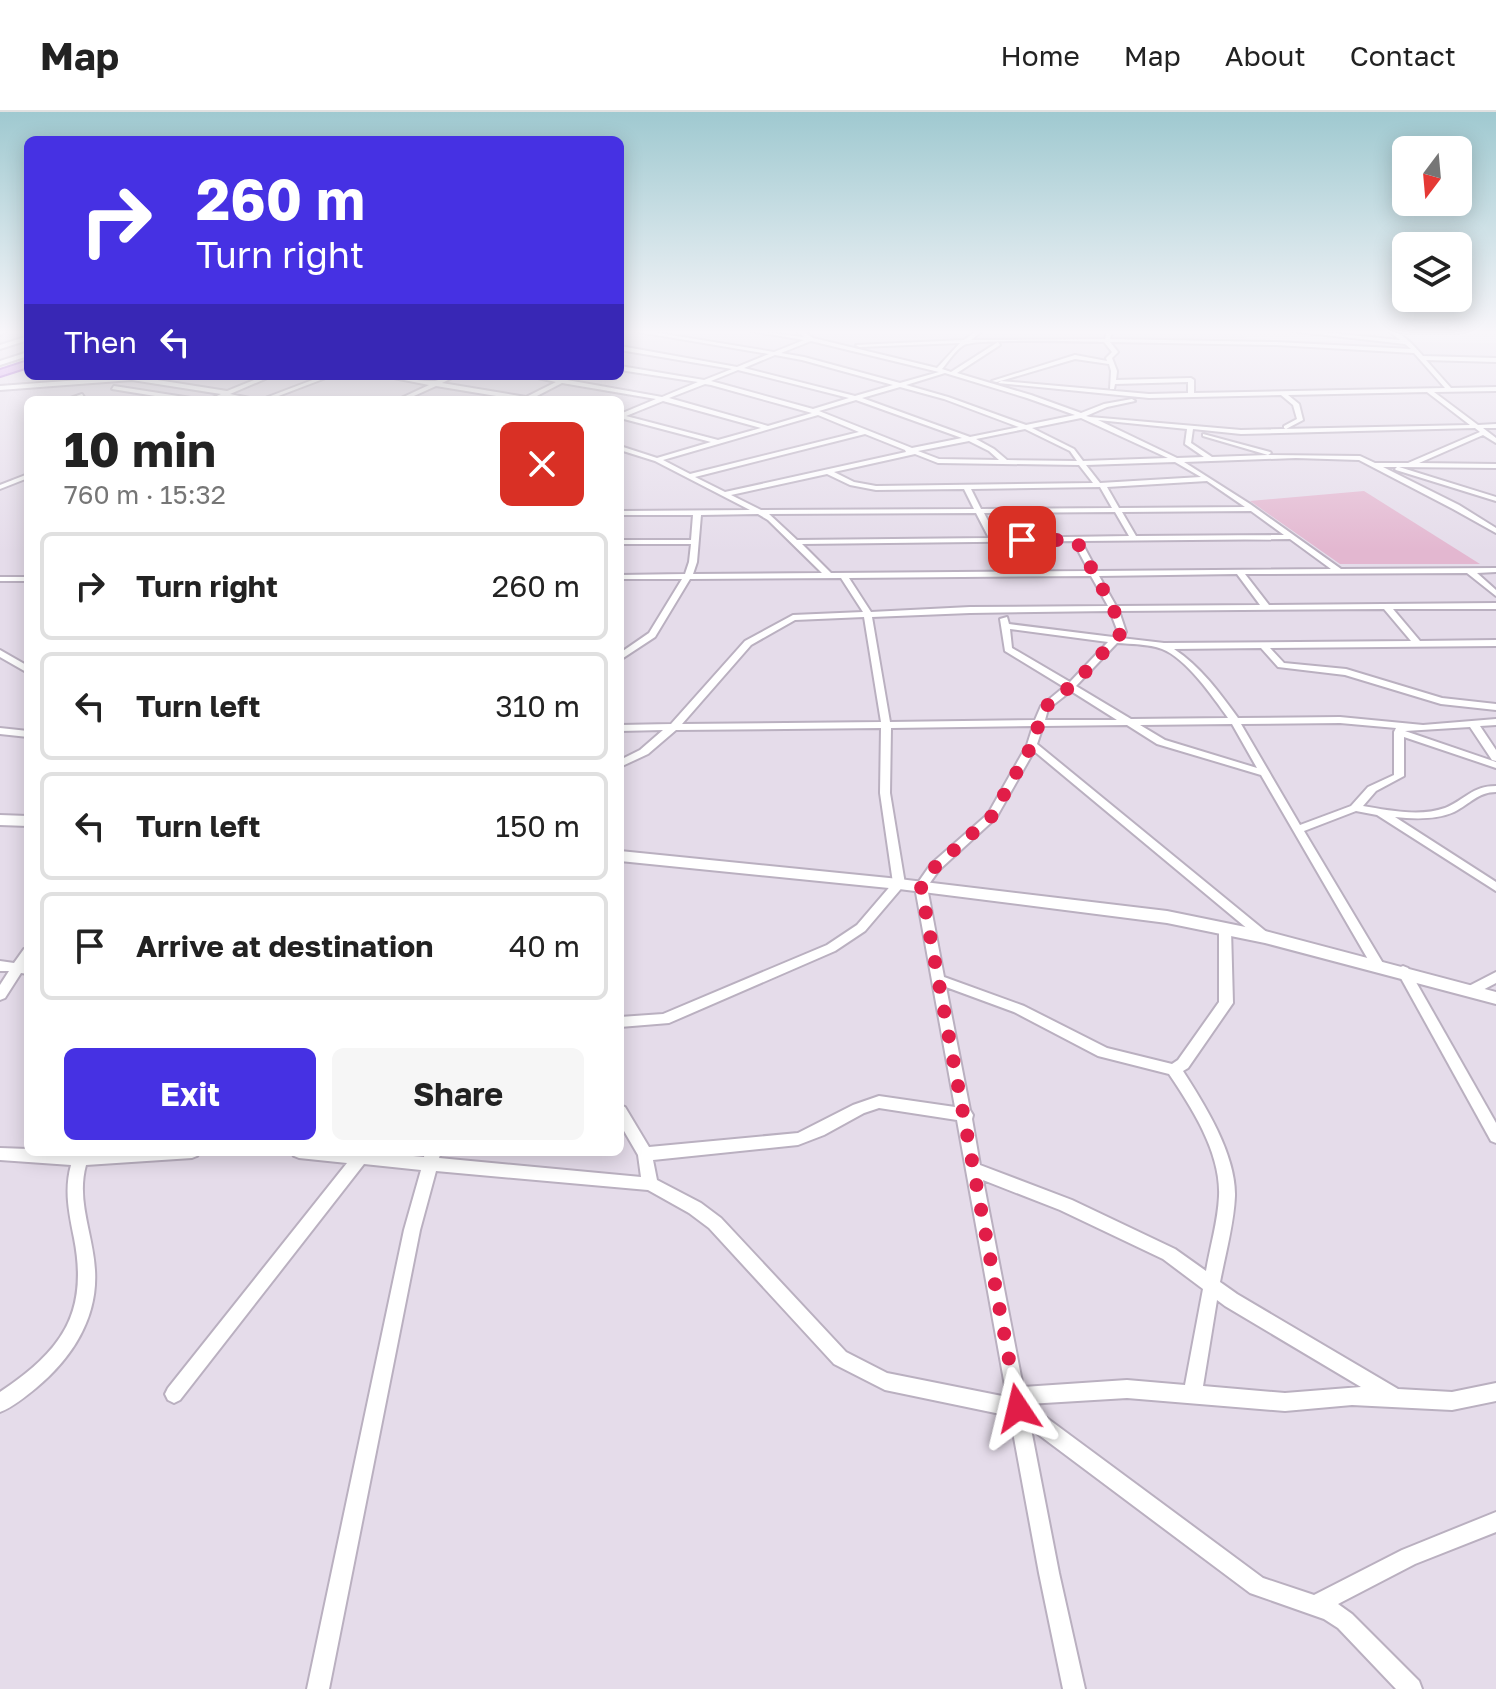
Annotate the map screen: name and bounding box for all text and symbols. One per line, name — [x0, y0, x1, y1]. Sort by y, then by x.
text: Map — [40, 33, 119, 78]
text: Home — [1001, 39, 1080, 72]
text: Map — [1124, 39, 1181, 72]
text: About — [1225, 39, 1306, 72]
text: Contact — [1350, 39, 1456, 72]
north arrow — [1392, 136, 1472, 216]
map controls — [1392, 136, 1472, 312]
text: 260 m — [196, 165, 365, 232]
icon: right — [64, 168, 168, 272]
button: layers — [1392, 232, 1472, 312]
text: Turn right — [196, 233, 364, 276]
icon: left — [153, 320, 197, 364]
text: Then — [64, 324, 137, 360]
text: 10 min — [64, 420, 216, 478]
button: close — [500, 422, 584, 506]
text: 760 m · 15:32 — [64, 479, 226, 510]
pin — [988, 506, 1056, 574]
icon: arrive — [1000, 518, 1044, 562]
icon: right — [68, 564, 112, 608]
text: Turn right — [136, 568, 278, 604]
text: 260 m — [492, 568, 580, 604]
icon: left — [68, 684, 112, 728]
text: Turn left — [136, 688, 261, 724]
text: 310 m — [495, 688, 580, 724]
icon: left — [68, 804, 112, 848]
text: Turn left — [136, 808, 261, 844]
text: 150 m — [495, 808, 580, 844]
icon: arrive — [68, 924, 112, 968]
text: Arrive at destination — [136, 928, 433, 964]
text: 40 m — [509, 928, 580, 964]
button: Exit — [64, 1048, 316, 1140]
button: Share — [332, 1048, 584, 1140]
position arrow — [976, 1366, 1060, 1450]

